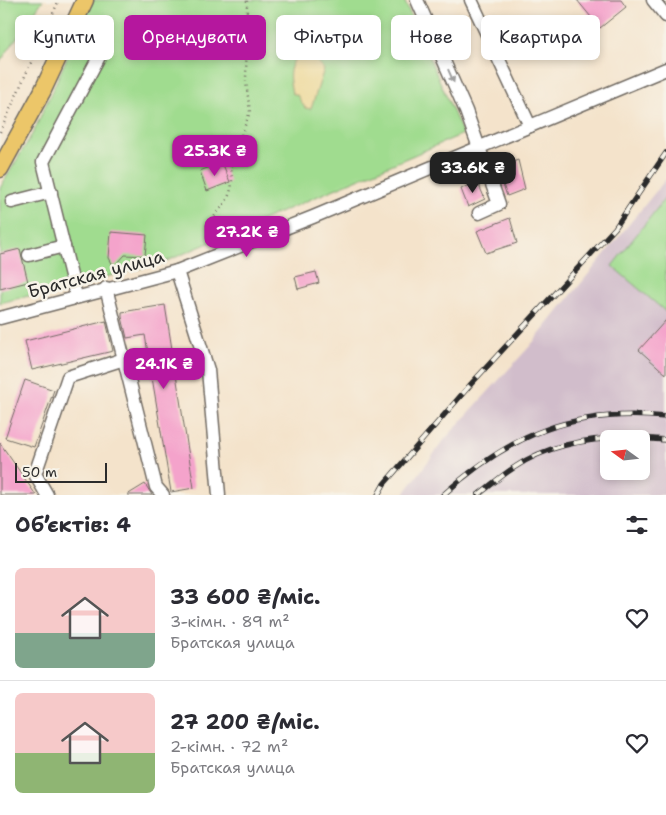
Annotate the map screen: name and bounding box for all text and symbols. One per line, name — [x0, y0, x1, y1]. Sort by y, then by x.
chip: Купити — [15, 15, 114, 60]
chip: Орендувати — [124, 15, 266, 60]
chip: Фільтри — [276, 15, 381, 60]
chip: Нове — [391, 15, 471, 60]
chip: Квартира — [481, 15, 600, 60]
one-way arrow — [448, 69, 456, 83]
pin: 25.3K ₴ — [169, 134, 261, 177]
text: 25.3K ₴ — [183, 140, 247, 161]
pin: 33.6K ₴ — [427, 152, 519, 194]
text: 33.6K ₴ — [441, 157, 505, 178]
pin: 27.2K ₴ — [201, 216, 293, 258]
text: 27.2K ₴ — [215, 221, 279, 242]
street label: Братская улица — [25, 244, 167, 304]
pin: 24.1K ₴ — [118, 348, 210, 390]
text: 24.1K ₴ — [135, 353, 193, 374]
north arrow — [600, 430, 650, 480]
map controls — [600, 430, 650, 480]
scale bar — [15, 460, 108, 483]
text: 50 m — [22, 463, 57, 481]
text: Об’єктів: 4 — [15, 511, 131, 539]
icon: filters — [623, 511, 651, 539]
text: 33 600 ₴/міс. — [170, 583, 320, 611]
icon: home — [55, 588, 115, 648]
icon: heart — [623, 604, 651, 632]
text: 3-кімн. · 89 m² — [170, 611, 290, 632]
text: Братская улица — [170, 632, 295, 653]
text: 27 200 ₴/міс. — [170, 708, 320, 736]
icon: home — [55, 713, 115, 773]
icon: heart — [623, 729, 651, 757]
text: 2-кімн. · 72 m² — [170, 736, 288, 757]
text: Братская улица — [170, 757, 295, 778]

